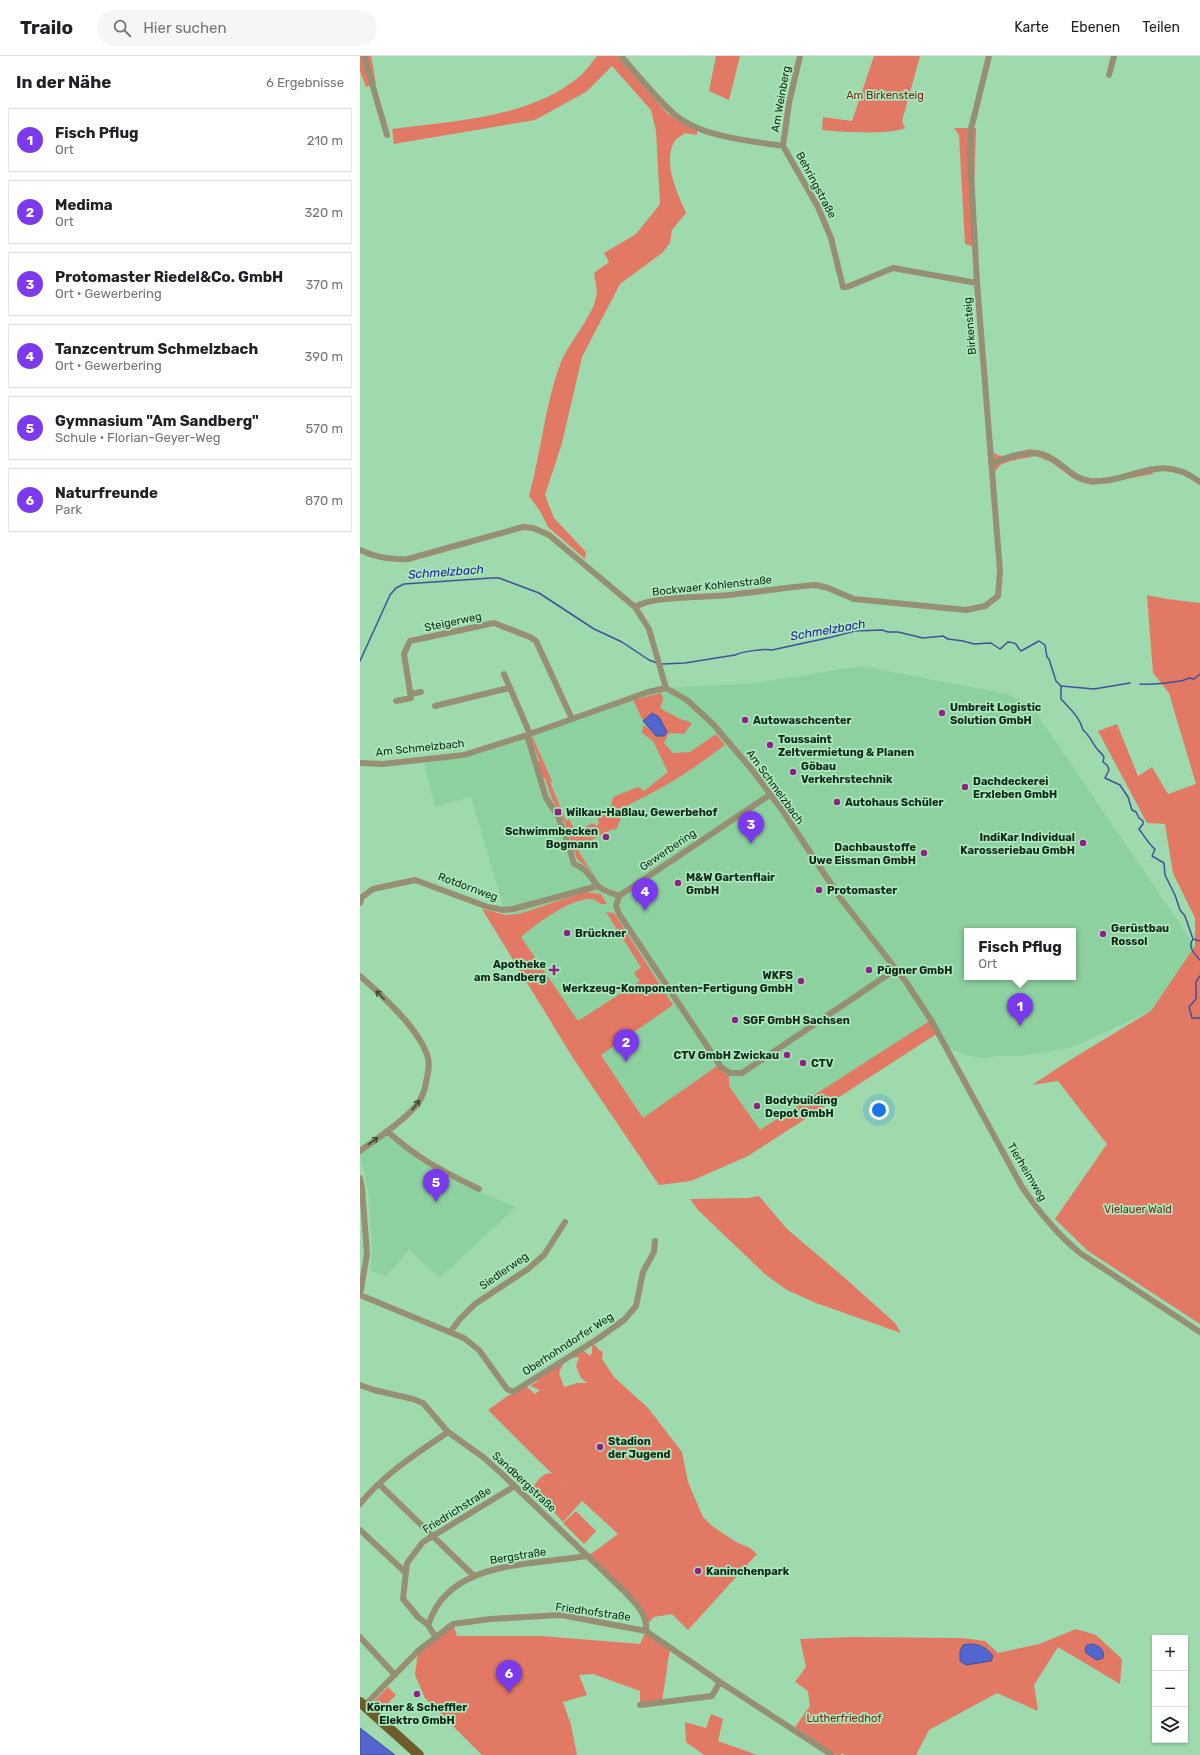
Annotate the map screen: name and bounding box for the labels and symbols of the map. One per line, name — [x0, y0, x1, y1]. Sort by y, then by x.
street label: Am Weinberg — [769, 65, 793, 133]
park label: Am Birkensteig — [846, 89, 924, 102]
street label: Behringstraße — [793, 150, 839, 220]
street label: Birkensteig — [961, 297, 979, 355]
water label: Schmelzbach — [408, 562, 484, 582]
street label: Bockwaer Kohlenstraße — [651, 573, 773, 599]
street label: Steigerweg — [423, 610, 483, 634]
water label: Schmelzbach — [789, 617, 867, 643]
place label: Umbreit Logistic Solution GmbH — [950, 701, 1042, 727]
marker: Umbreit Logistic Solution GmbH — [937, 708, 947, 718]
place label: Autowaschcenter — [753, 714, 852, 727]
marker: Autowaschcenter — [740, 715, 750, 725]
place label: Toussaint Zeltvermietung & Planen — [778, 733, 914, 759]
street label: Am Schmelzbach — [375, 737, 465, 759]
marker: Toussaint Zeltvermietung & Planen — [765, 740, 775, 750]
street label: Am Schmelzbach — [744, 747, 806, 827]
place label: Göbau Verkehrstechnik — [801, 760, 893, 786]
marker: Göbau Verkehrstechnik — [788, 767, 798, 777]
place label: Dachdeckerei Erxleben GmbH — [973, 775, 1057, 801]
marker: Dachdeckerei Erxleben GmbH — [960, 782, 970, 792]
place label: Autohaus Schüler — [845, 796, 944, 809]
marker: Autohaus Schüler — [832, 797, 842, 807]
place label: Wilkau-Haßlau, Gewerbehof — [566, 806, 717, 819]
marker: Wilkau-Haßlau, Gewerbehof — [553, 807, 563, 817]
pin: 3 — [738, 811, 764, 844]
place label: Schwimmbecken Bogmann — [505, 825, 598, 851]
street label: Gewerbering — [637, 826, 699, 874]
place label: IndiKar Individual Karosseriebau GmbH — [960, 831, 1075, 857]
marker: Schwimmbecken Bogmann — [601, 832, 611, 842]
marker: IndiKar Individual Karosseriebau GmbH — [1078, 838, 1088, 848]
place label: Dachbaustoffe Uwe Eissman GmbH — [809, 841, 916, 867]
marker: Dachbaustoffe Uwe Eissman GmbH — [919, 848, 929, 858]
street label: Rotdornweg — [436, 870, 500, 904]
place label: M&W Gartenflair GmbH — [686, 871, 775, 897]
pin: 4 — [632, 878, 658, 911]
marker: M&W Gartenflair GmbH — [673, 878, 683, 888]
place label: Protomaster — [827, 884, 897, 897]
marker: Protomaster — [814, 885, 824, 895]
place label: Gerüstbau Rossol — [1111, 922, 1169, 948]
place label: Brückner — [575, 927, 626, 940]
marker: Brückner — [562, 928, 572, 938]
marker: Gerüstbau Rossol — [1098, 929, 1108, 939]
place label: Apotheke am Sandberg — [474, 958, 546, 984]
place label: Pügner GmbH — [877, 964, 952, 977]
marker: Apotheke am Sandberg — [549, 965, 559, 975]
marker: Pügner GmbH — [864, 965, 874, 975]
place label: WKFS Werkzeug-Komponenten-Fertigung GmbH — [562, 969, 793, 995]
marker: WKFS Werkzeug-Komponenten-Fertigung GmbH — [796, 976, 806, 986]
one-way arrow — [375, 990, 385, 1000]
pin: 1 — [1007, 993, 1033, 1026]
place label: SGF GmbH Sachsen — [743, 1014, 850, 1027]
marker: SGF GmbH Sachsen — [730, 1015, 740, 1025]
pin: 2 — [613, 1029, 639, 1062]
place label: CTV GmbH Zwickau — [673, 1049, 779, 1062]
marker: CTV GmbH Zwickau — [782, 1050, 792, 1060]
place label: CTV — [811, 1057, 834, 1070]
marker: CTV — [798, 1058, 808, 1068]
place label: Bodybuilding Depot GmbH — [765, 1094, 837, 1120]
one-way arrow — [411, 1100, 420, 1111]
your location — [869, 1100, 889, 1120]
marker: Bodybuilding Depot GmbH — [752, 1101, 762, 1111]
one-way arrow — [368, 1137, 379, 1145]
street label: Tierheimweg — [1004, 1140, 1050, 1204]
pin: 5 — [423, 1169, 449, 1202]
park label: Vielauer Wald — [1104, 1203, 1172, 1216]
street label: Siedlerweg — [477, 1249, 531, 1293]
street label: Oberhohndorfer Weg — [520, 1310, 616, 1378]
place label: Stadion der Jugend — [608, 1435, 671, 1461]
marker: Stadion der Jugend — [595, 1442, 605, 1452]
street label: Sandbergstraße — [490, 1449, 558, 1515]
street label: Friedrichstraße — [420, 1484, 494, 1536]
street label: Bergstraße — [489, 1545, 547, 1567]
place label: Kaninchenpark — [706, 1565, 790, 1578]
marker: Kaninchenpark — [693, 1566, 703, 1576]
street label: Friedhofstraße — [555, 1600, 631, 1624]
pin: 6 — [496, 1660, 522, 1693]
marker: Körner & Scheffler Elektro GmbH — [412, 1689, 422, 1699]
place label: Körner & Scheffler Elektro GmbH — [367, 1701, 467, 1727]
park label: Lutherfriedhof — [807, 1712, 882, 1725]

